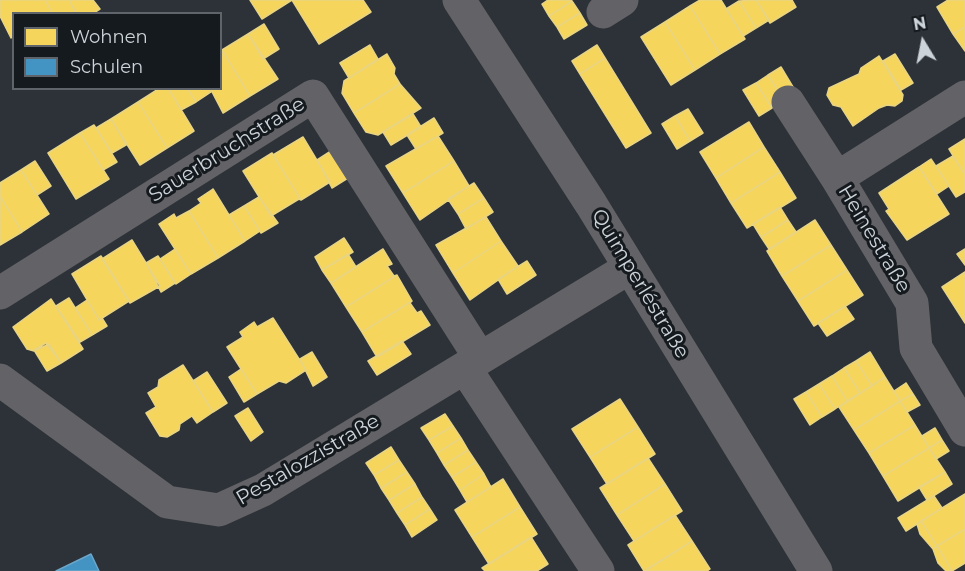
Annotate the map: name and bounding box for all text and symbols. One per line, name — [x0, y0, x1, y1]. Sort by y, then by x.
legend — [12, 12, 222, 90]
north arrow — [893, 12, 953, 72]
text: N — [912, 13, 928, 34]
text: Wohnen — [70, 26, 148, 48]
text: Schulen — [70, 56, 143, 78]
street label: Sauerbruchstraße — [145, 92, 309, 208]
street label: Heinestraße — [832, 181, 916, 297]
street label: Quimperléstraße — [586, 205, 694, 363]
street label: Pestalozzistraße — [232, 409, 384, 511]

